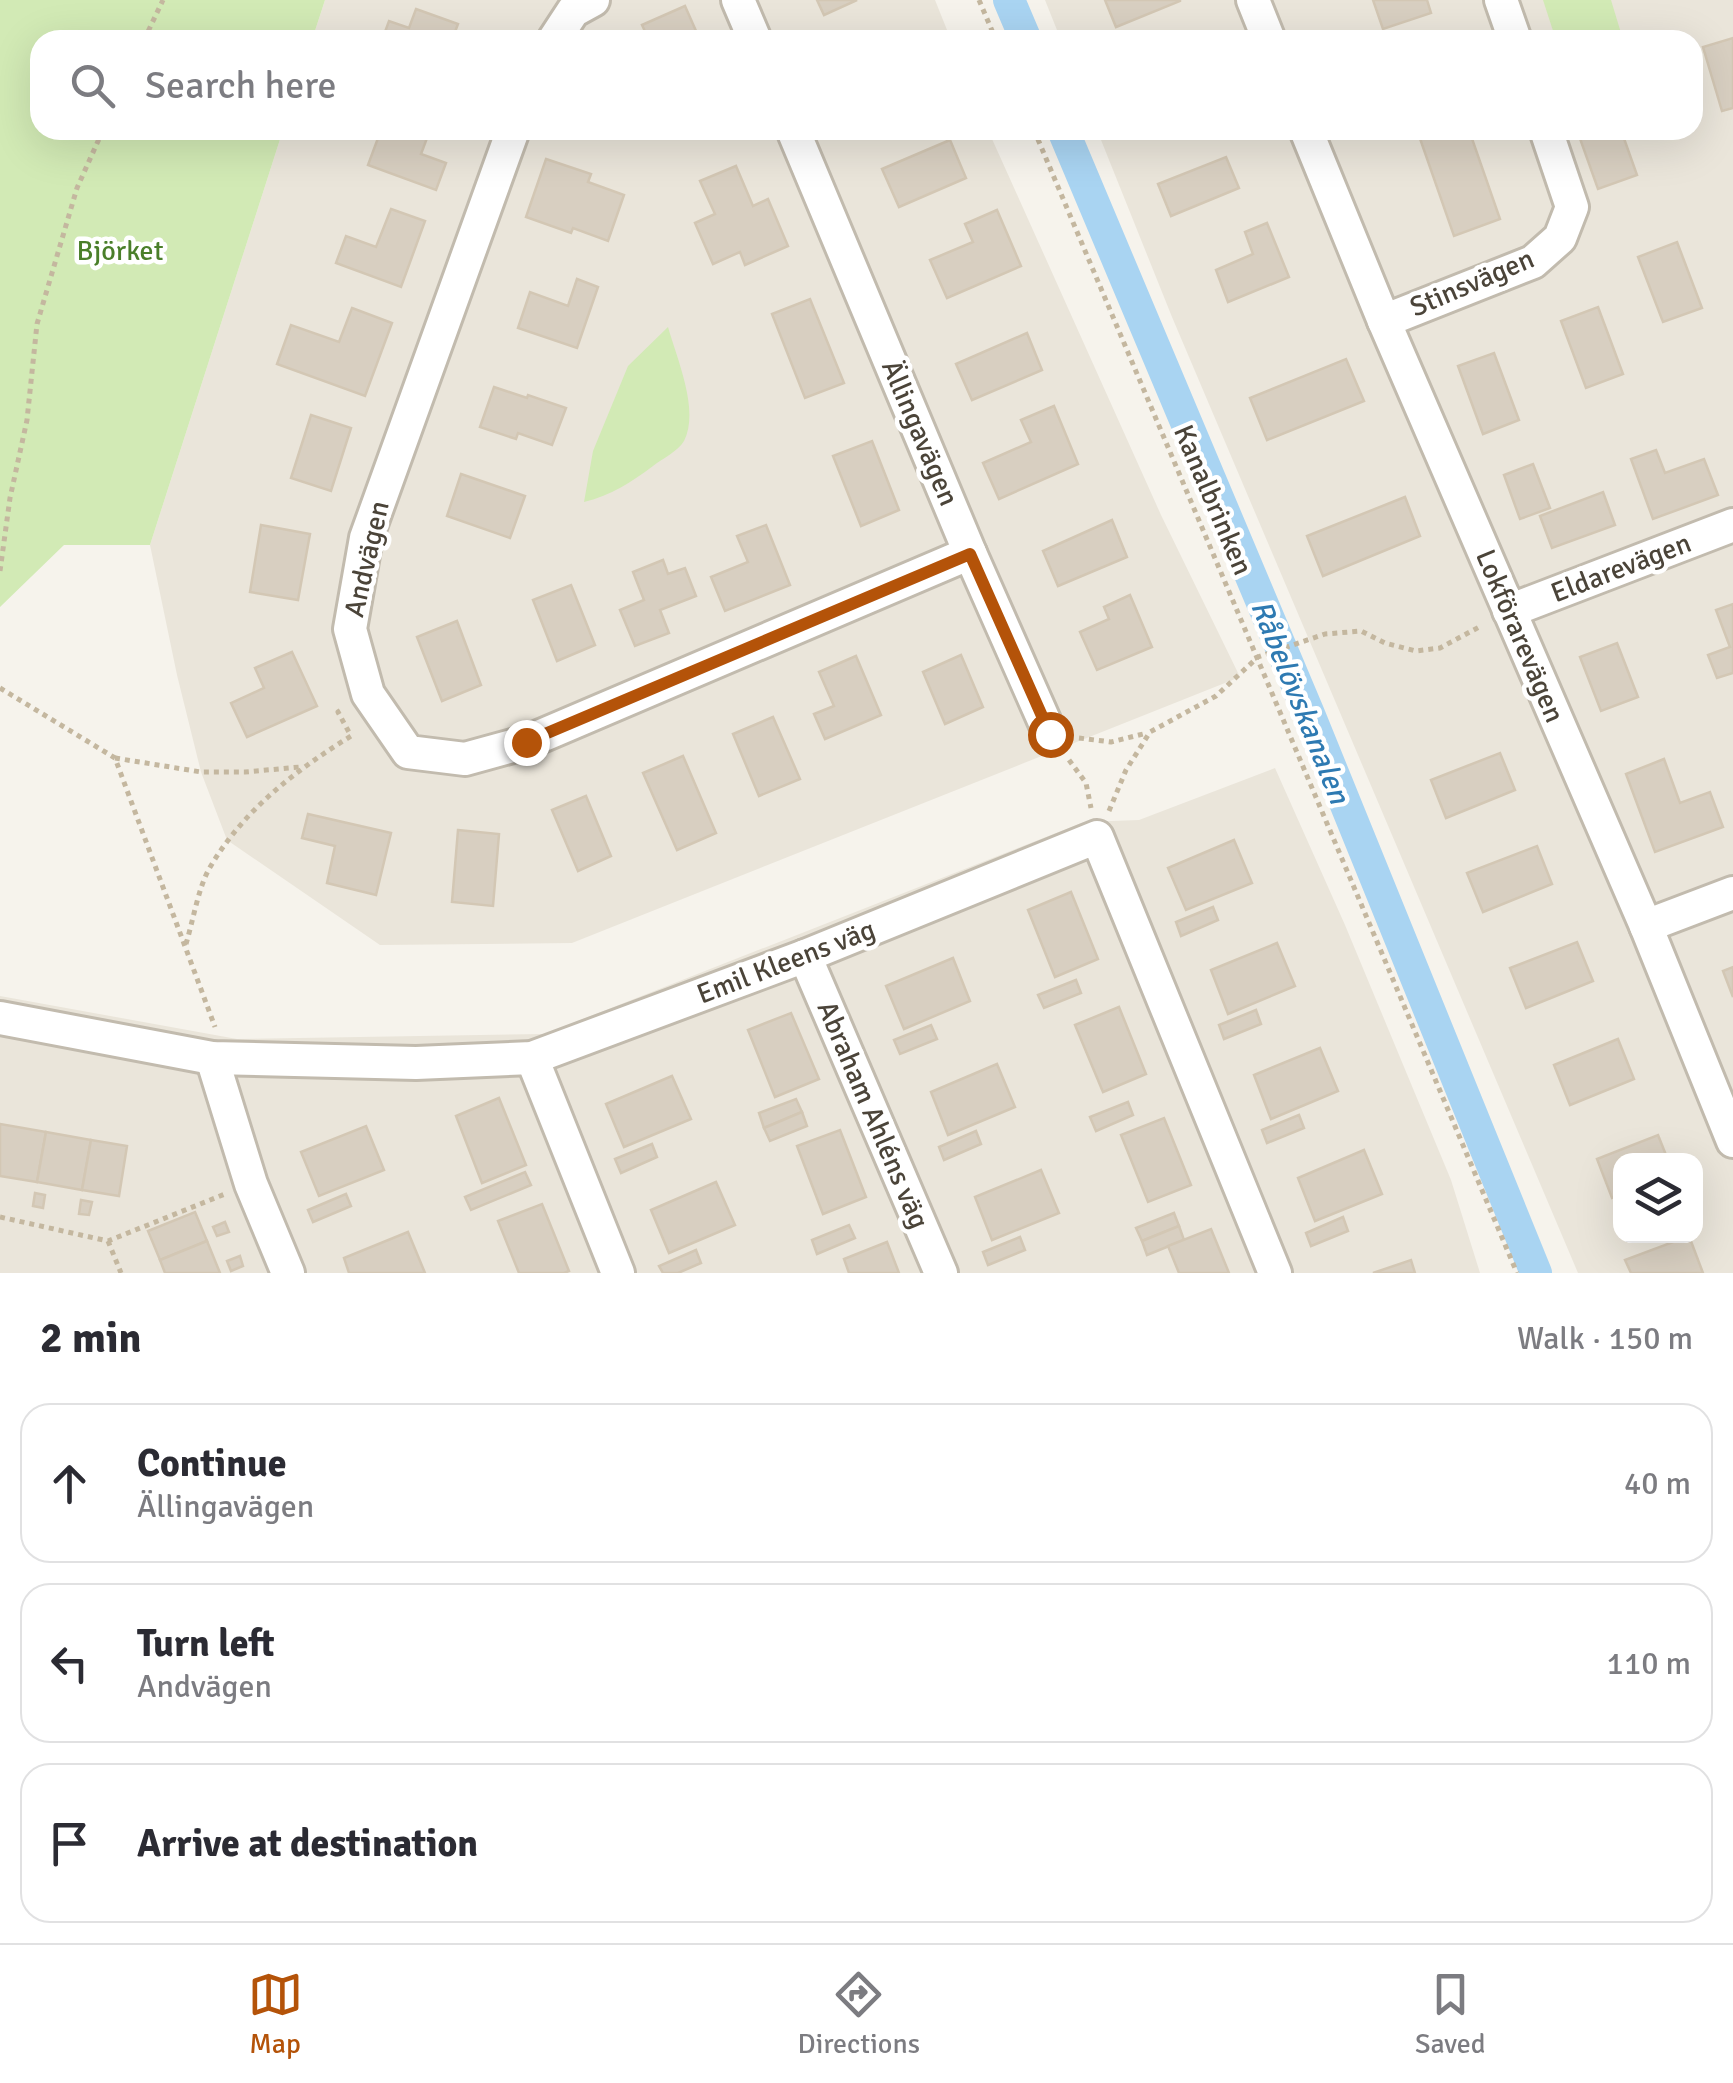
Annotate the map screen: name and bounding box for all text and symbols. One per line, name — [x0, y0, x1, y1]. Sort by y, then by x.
search box — [30, 30, 1703, 140]
icon: search — [65, 58, 120, 113]
text: Search here — [145, 62, 337, 109]
park label: Björket — [77, 234, 164, 268]
street label: Stinsvägen — [1405, 242, 1539, 324]
street label: Ällingavägen — [874, 355, 966, 511]
street label: Kanalbrinken — [1166, 420, 1260, 580]
street label: Andvägen — [337, 498, 397, 620]
street label: Eldarevägen — [1546, 526, 1696, 610]
street label: Lokförarevägen — [1468, 544, 1572, 728]
water label: Råbelövskanalen — [1242, 595, 1358, 811]
route start — [1028, 712, 1074, 758]
route end — [504, 720, 550, 766]
street label: Emil Kleens väg — [692, 912, 880, 1012]
street label: Abraham Ahléns väg — [810, 996, 936, 1234]
map controls — [1613, 1153, 1703, 1243]
button: layers — [1613, 1153, 1703, 1243]
text: 2 min — [40, 1313, 141, 1364]
text: Walk · 150 m — [1517, 1319, 1693, 1358]
text: Continue — [137, 1440, 287, 1487]
icon: ahead — [42, 1456, 97, 1511]
text: 40 m — [1624, 1464, 1691, 1503]
text: Ällingavägen — [137, 1487, 314, 1526]
text: Turn left — [137, 1620, 275, 1667]
icon: left — [42, 1636, 97, 1691]
text: 110 m — [1607, 1644, 1691, 1683]
text: Andvägen — [137, 1667, 272, 1706]
icon: arrive — [42, 1816, 97, 1871]
text: Arrive at destination — [137, 1820, 478, 1867]
tab: Map — [248, 1967, 303, 2061]
tab: Directions — [798, 1967, 920, 2061]
tab: Saved — [1415, 1967, 1485, 2061]

